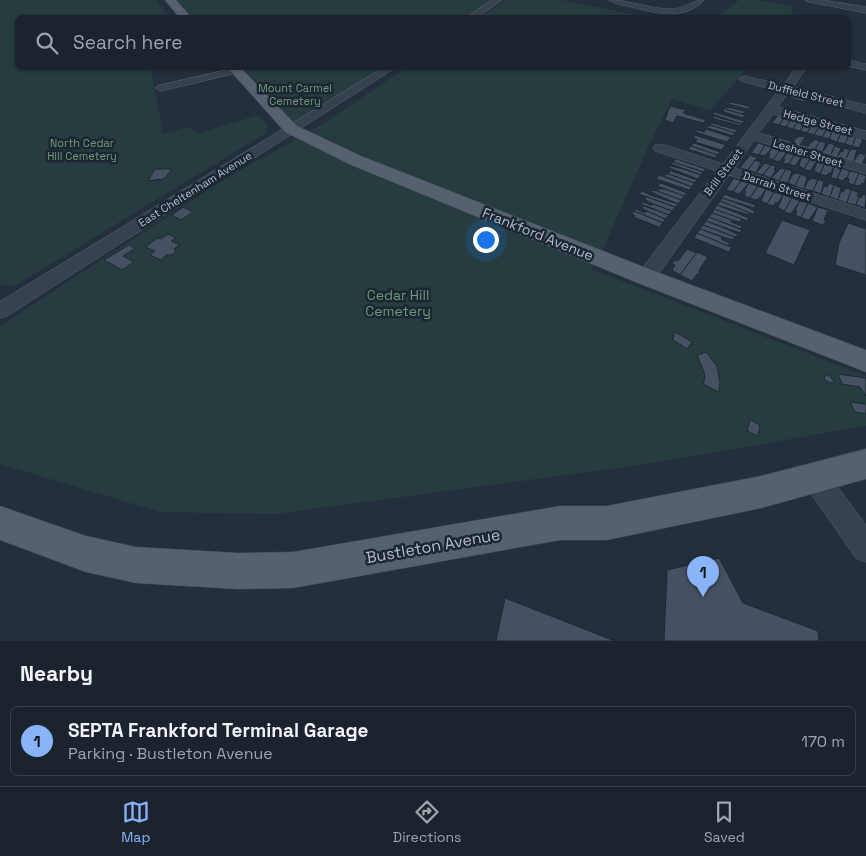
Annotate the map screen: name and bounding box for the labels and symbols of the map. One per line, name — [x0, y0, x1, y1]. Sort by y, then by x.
street label: Duffield Street — [767, 78, 845, 110]
park label: Mount Carmel Cemetery — [258, 81, 332, 108]
street label: Hedge Street — [782, 106, 854, 138]
park label: North Cedar Hill Cemetery — [47, 136, 117, 163]
street label: Lesher Street — [771, 136, 845, 170]
street label: Brill Street — [701, 145, 745, 199]
street label: East Cheltenham Avenue — [136, 148, 254, 230]
street label: Darrah Street — [741, 168, 813, 204]
street label: Frankford Avenue — [480, 204, 596, 264]
your location — [473, 227, 499, 253]
park label: Cedar Hill Cemetery — [365, 286, 431, 320]
street label: Bustleton Avenue — [364, 524, 502, 568]
pin: 1 — [687, 556, 719, 597]

